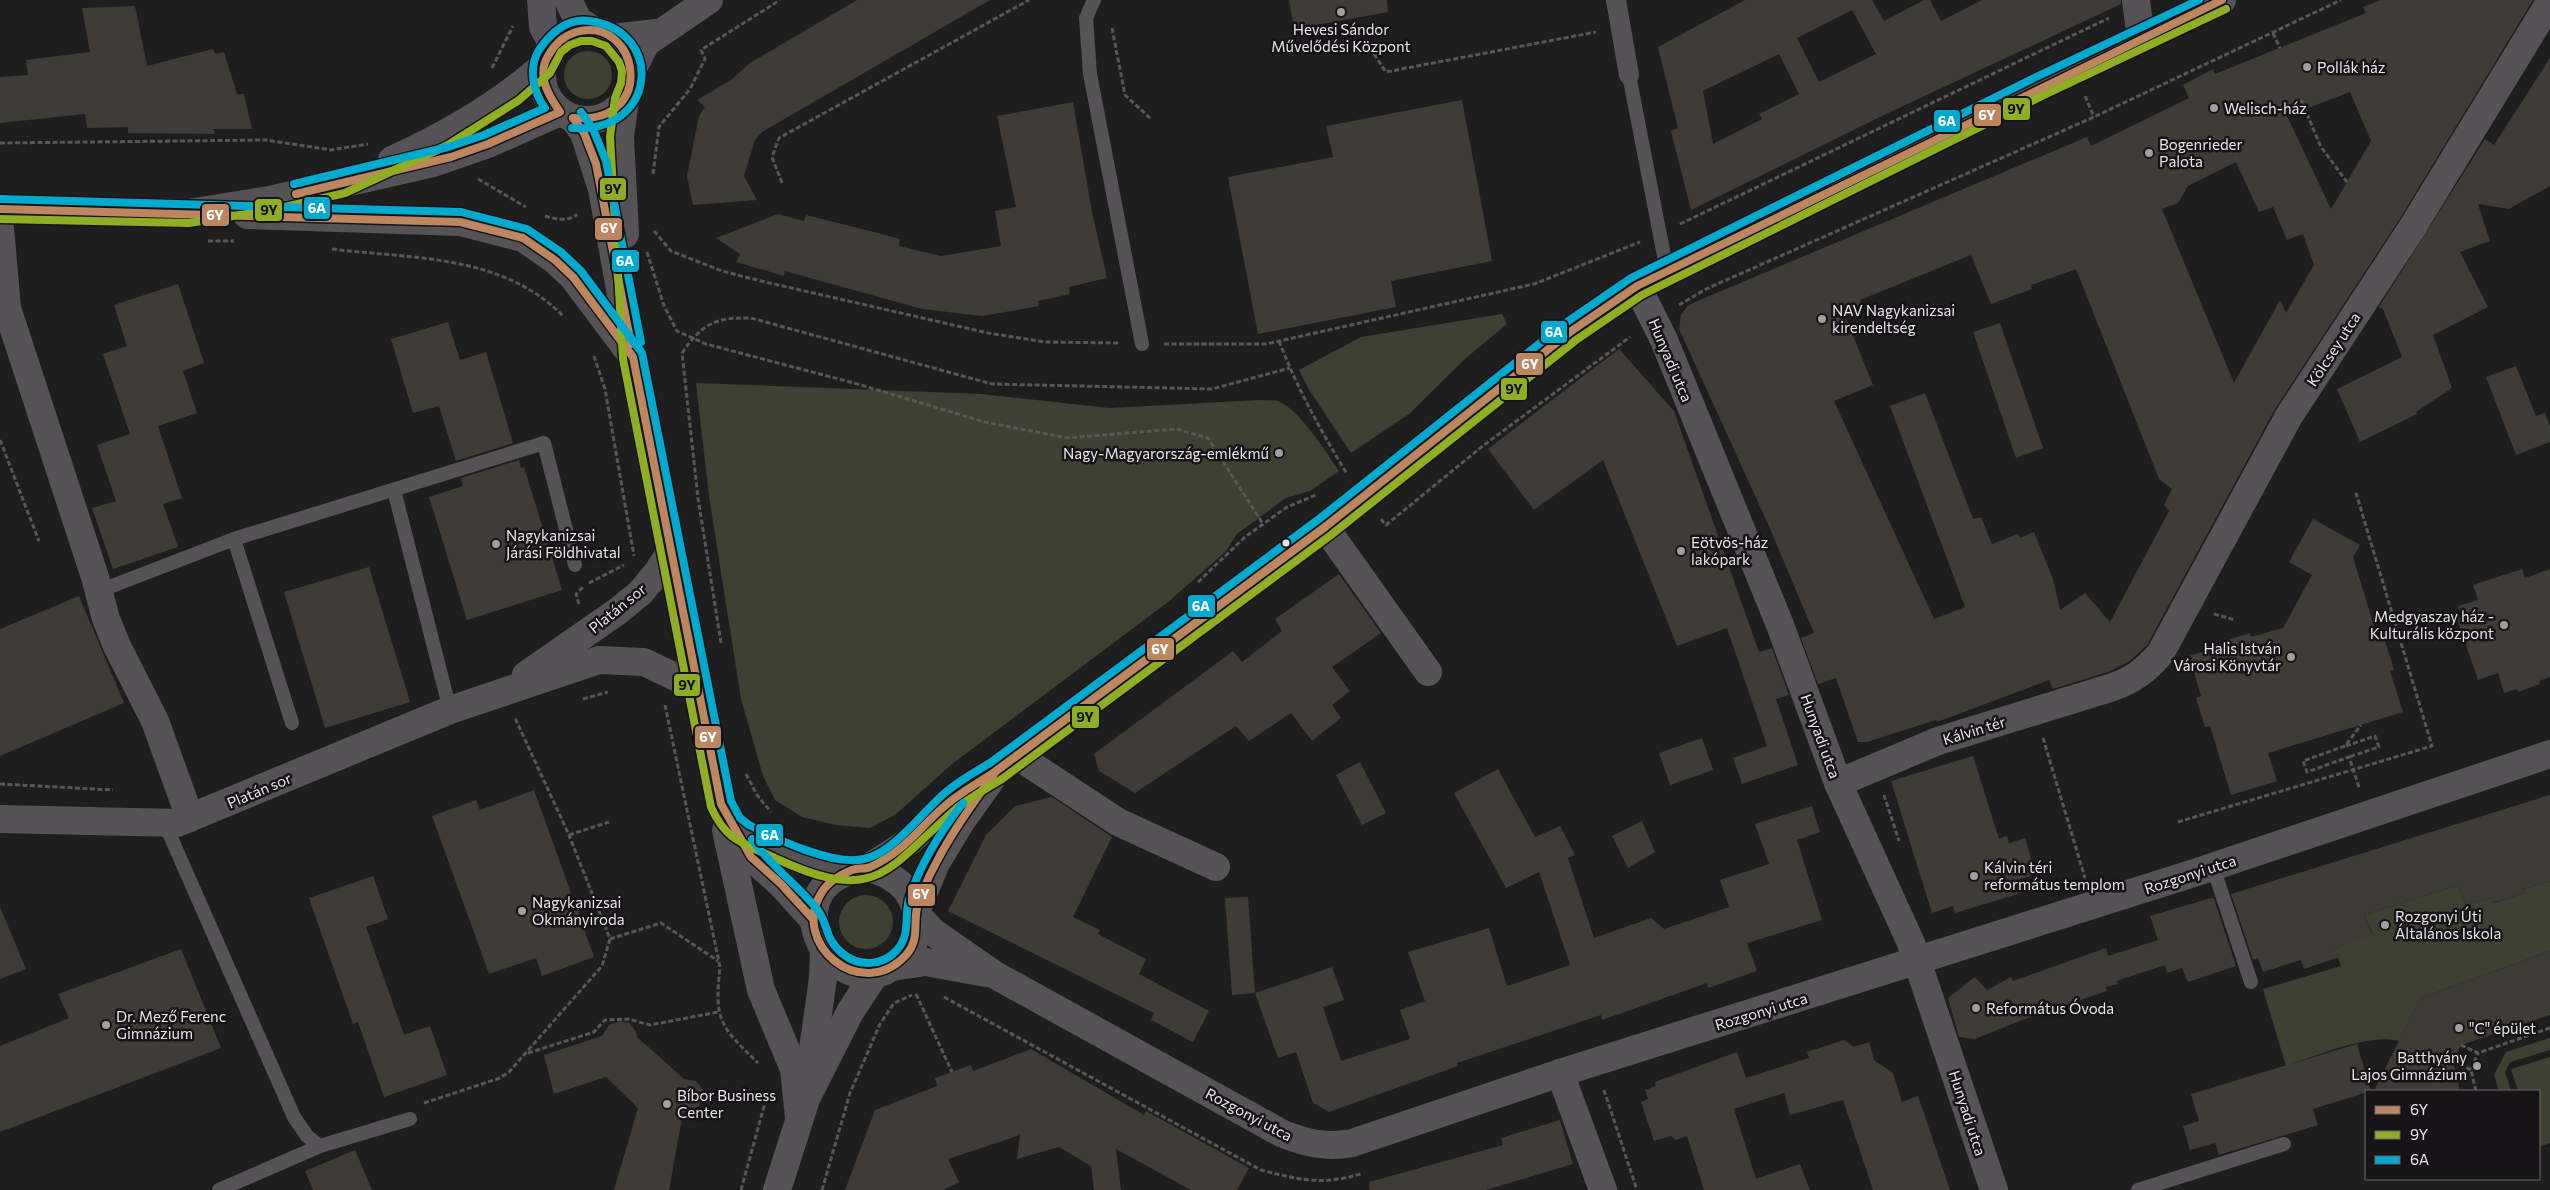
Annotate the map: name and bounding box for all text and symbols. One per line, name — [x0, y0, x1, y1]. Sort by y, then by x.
marker: Hevesi Sándor Művelődési Központ — [1335, 6, 1347, 18]
place label: Hevesi Sándor Művelődési Központ — [1271, 20, 1411, 55]
place label: Pollák ház — [2317, 58, 2385, 76]
marker: Pollák ház — [2301, 61, 2313, 73]
line badge: 9Y — [2002, 97, 2031, 121]
place label: Welisch-ház — [2224, 99, 2307, 117]
text: 9Y — [2007, 100, 2025, 117]
marker: Welisch-ház — [2208, 102, 2220, 114]
line badge: 6Y — [1973, 103, 2002, 127]
text: 6Y — [1978, 106, 1996, 123]
line badge: 6A — [1933, 109, 1961, 133]
text: 6A — [1938, 112, 1956, 129]
place label: Bogenrieder Palota — [2159, 135, 2242, 170]
marker: Bogenrieder Palota — [2143, 147, 2155, 159]
line badge: 9Y — [599, 177, 627, 201]
text: 9Y — [604, 180, 622, 197]
line badge: 6A — [303, 196, 331, 220]
line badge: 9Y — [254, 198, 283, 222]
text: 6A — [308, 199, 326, 216]
text: 9Y — [260, 201, 278, 218]
line badge: 6Y — [201, 203, 230, 227]
text: 6Y — [206, 206, 224, 223]
line badge: 6Y — [594, 217, 623, 241]
text: 6Y — [600, 219, 618, 236]
line badge: 6A — [611, 249, 640, 273]
text: 6A — [616, 252, 634, 269]
place label: NAV Nagykanizsai kirendeltség — [1832, 301, 1955, 336]
street label: Kölcsey utca — [2302, 309, 2364, 389]
marker: NAV Nagykanizsai kirendeltség — [1816, 313, 1828, 325]
street label: Hunyadi utca — [1645, 316, 1697, 404]
line badge: 6A — [1540, 320, 1568, 344]
text: 6A — [1545, 323, 1563, 340]
line badge: 6Y — [1515, 352, 1544, 376]
text: 6Y — [1521, 355, 1539, 372]
line badge: 9Y — [1500, 377, 1528, 401]
text: 9Y — [1505, 380, 1523, 397]
place label: Nagy-Magyarország-emlékmű — [1063, 444, 1270, 462]
marker: Nagy-Magyarország-emlékmű — [1273, 447, 1285, 459]
place label: Nagykanizsai Járási Földhivatal — [506, 526, 621, 561]
place label: Eötvös-ház lakópark — [1691, 533, 1768, 568]
marker: Nagykanizsai Járási Földhivatal — [490, 538, 502, 550]
unlabelled marker — [1281, 538, 1291, 548]
marker: Eötvös-ház lakópark — [1675, 545, 1687, 557]
street label: Platán sor — [585, 580, 649, 636]
line badge: 6A — [1187, 594, 1216, 618]
text: 6A — [1192, 597, 1210, 614]
place label: Medgyaszay ház - Kulturális központ — [2370, 607, 2494, 642]
marker: Medgyaszay ház - Kulturális központ — [2498, 619, 2510, 631]
line badge: 6Y — [1146, 637, 1175, 661]
place label: Halis István Városi Könyvtár — [2173, 639, 2281, 674]
text: 6Y — [1151, 640, 1169, 657]
marker: Halis István Városi Könyvtár — [2285, 651, 2297, 663]
line badge: 9Y — [673, 673, 701, 697]
text: 9Y — [678, 676, 696, 693]
street label: Hunyadi utca — [1797, 691, 1845, 781]
line badge: 9Y — [1071, 705, 1100, 729]
text: 9Y — [1076, 708, 1094, 725]
street label: Kálvin tér — [1940, 712, 2008, 748]
line badge: 6Y — [694, 725, 722, 749]
text: 6Y — [699, 728, 717, 745]
street label: Platán sor — [224, 768, 294, 812]
line badge: 6A — [755, 823, 784, 847]
text: 6A — [761, 826, 779, 843]
street label: Rozgonyi utca — [2142, 851, 2238, 897]
place label: Kálvin téri református templom — [1984, 858, 2125, 893]
marker: Kálvin téri református templom — [1968, 870, 1980, 882]
line badge: 6Y — [907, 883, 936, 907]
text: 6Y — [912, 885, 930, 902]
place label: Nagykanizsai Okmányiroda — [532, 893, 625, 928]
marker: Nagykanizsai Okmányiroda — [516, 905, 528, 917]
place label: Rozgonyi Úti Általános Iskola — [2395, 906, 2501, 942]
marker: Rozgonyi Úti Általános Iskola — [2379, 919, 2391, 931]
street label: Rozgonyi utca — [1713, 988, 1809, 1034]
place label: Református Óvoda — [1986, 998, 2114, 1017]
marker: Református Óvoda — [1970, 1002, 1982, 1014]
place label: Dr. Mező Ferenc Gimnázium — [116, 1007, 226, 1042]
marker: Dr. Mező Ferenc Gimnázium — [100, 1019, 112, 1031]
place label: "C" épület — [2469, 1019, 2536, 1037]
marker: "C" épület — [2453, 1022, 2465, 1034]
place label: Batthyány Lajos Gimnázium — [2351, 1048, 2467, 1083]
marker: Batthyány Lajos Gimnázium — [2471, 1060, 2483, 1072]
street label: Hunyadi utca — [1946, 1068, 1990, 1158]
street label: Rozgonyi utca — [1203, 1084, 1295, 1144]
place label: Bíbor Business Center — [677, 1086, 776, 1121]
legend — [2365, 1090, 2540, 1180]
marker: Bíbor Business Center — [661, 1098, 673, 1110]
text: 6Y — [2410, 1100, 2429, 1118]
text: 9Y — [2410, 1125, 2429, 1143]
text: 6A — [2410, 1150, 2429, 1168]

